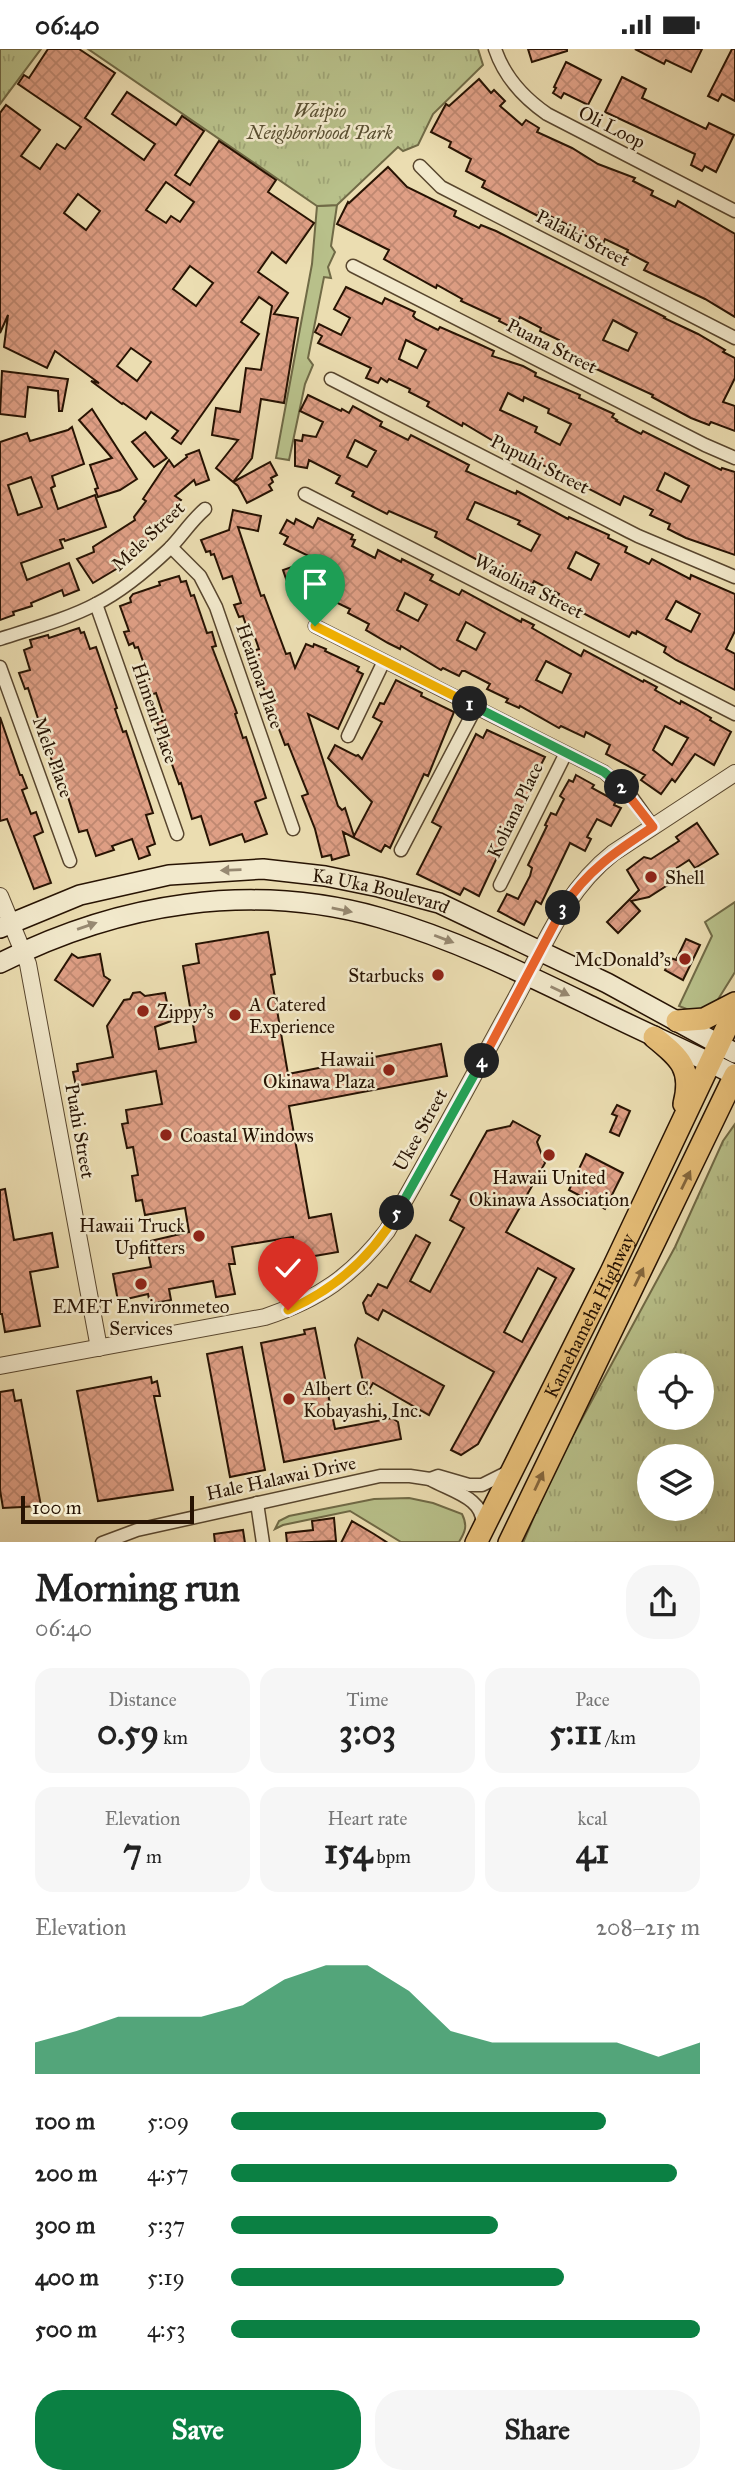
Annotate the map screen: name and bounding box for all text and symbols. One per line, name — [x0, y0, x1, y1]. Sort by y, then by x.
text: 06:40 — [35, 9, 100, 41]
park label: Waipio Neighborhood Park — [246, 99, 394, 144]
street label: Oli Loop — [575, 100, 649, 154]
street label: Palaiki Street — [532, 205, 634, 272]
street label: Puana Street — [503, 313, 601, 379]
street label: Pupuhi Street — [487, 429, 593, 499]
street label: Mele Street — [107, 496, 190, 576]
street label: Waiolina Street — [470, 549, 588, 624]
pin — [285, 554, 345, 626]
icon: arrive — [296, 565, 334, 603]
street label: Heainoa Place — [231, 620, 289, 732]
street label: Himeni Place — [127, 660, 183, 766]
pin: 1 — [452, 687, 488, 721]
text: 1 — [466, 692, 473, 715]
street label: Mele Place — [28, 713, 78, 801]
street label: Koliana Place — [482, 758, 548, 862]
pin: 2 — [604, 769, 640, 805]
text: 2 — [617, 775, 626, 798]
street label: Ka Uka Boulevard — [311, 863, 454, 918]
one-way arrow — [220, 865, 242, 876]
place label: Shell — [665, 866, 705, 889]
marker: Shell — [643, 869, 659, 885]
pin: 3 — [546, 891, 580, 925]
text: 3 — [559, 896, 566, 919]
one-way arrow — [331, 905, 353, 916]
one-way arrow — [76, 920, 97, 931]
one-way arrow — [433, 934, 454, 945]
place label: McDonald's — [575, 948, 671, 971]
marker: McDonald's — [677, 951, 693, 967]
place label: Starbucks — [348, 964, 424, 987]
marker: Starbucks — [430, 967, 446, 983]
one-way arrow — [550, 985, 570, 997]
place label: A Catered Experience — [248, 993, 335, 1038]
place label: Zippy's — [157, 1000, 214, 1023]
marker: Zippy's — [135, 1003, 151, 1019]
marker: A Catered Experience — [227, 1007, 243, 1023]
pin: 4 — [464, 1044, 500, 1079]
place label: Hawaii Okinawa Plaza — [263, 1048, 376, 1093]
text: 4 — [476, 1049, 487, 1072]
marker: Hawaii Okinawa Plaza — [381, 1062, 397, 1078]
street label: Puahi Street — [60, 1082, 100, 1181]
street label: Ukee Street — [388, 1084, 452, 1175]
place label: Coastal Windows — [180, 1124, 314, 1147]
marker: Coastal Windows — [158, 1127, 174, 1143]
marker: Hawaii United Okinawa Association — [541, 1147, 557, 1163]
place label: Hawaii United Okinawa Association — [469, 1166, 629, 1211]
one-way arrow — [680, 1170, 692, 1190]
pin: 5 — [380, 1195, 414, 1231]
text: 5 — [392, 1201, 401, 1224]
place label: Hawaii Truck Upfitters — [79, 1214, 185, 1259]
marker: Hawaii Truck Upfitters — [191, 1228, 207, 1244]
street label: Kamehameha Highway — [539, 1229, 640, 1402]
pin — [258, 1238, 318, 1310]
icon: check — [269, 1249, 307, 1287]
one-way arrow — [633, 1267, 644, 1287]
marker: EMET Environmeteo Services — [133, 1276, 149, 1292]
place label: EMET Environmeteo Services — [52, 1295, 230, 1340]
map controls — [637, 1353, 714, 1521]
button: locate — [637, 1353, 714, 1430]
place label: Albert C. Kobayashi, Inc. — [302, 1377, 422, 1422]
marker: Albert C. Kobayashi, Inc. — [281, 1391, 297, 1407]
button: layers — [637, 1444, 714, 1521]
street label: Hale Halawai Drive — [204, 1451, 358, 1505]
one-way arrow — [533, 1471, 545, 1491]
scale bar — [21, 1493, 194, 1525]
text: 100 m — [32, 1496, 82, 1519]
text: Morning run — [35, 1565, 240, 1611]
button: share — [626, 1565, 700, 1639]
text: 06:40 — [35, 1614, 92, 1642]
text: Distance — [108, 1688, 177, 1711]
text: Time — [346, 1688, 389, 1711]
text: Pace — [575, 1688, 610, 1711]
text: 0.59 — [97, 1711, 159, 1754]
text: 3:03 — [339, 1711, 396, 1754]
text: 5:11 — [549, 1711, 602, 1754]
text: km — [159, 1726, 188, 1749]
text: /km — [602, 1726, 636, 1749]
text: Elevation — [105, 1807, 180, 1830]
text: Heart rate — [328, 1807, 407, 1830]
text: kcal — [578, 1807, 607, 1830]
text: 7 — [123, 1830, 142, 1873]
text: 154 — [324, 1830, 372, 1873]
text: 41 — [576, 1830, 609, 1873]
text: m — [142, 1845, 162, 1868]
text: bpm — [372, 1845, 411, 1868]
text: Elevation — [35, 1913, 126, 1941]
text: 208–215 m — [596, 1913, 700, 1941]
text: 100 m — [35, 2107, 95, 2135]
text: 5:09 — [147, 2107, 189, 2135]
text: 200 m — [35, 2159, 97, 2187]
text: 4:57 — [147, 2159, 189, 2187]
text: 300 m — [35, 2211, 95, 2239]
text: 5:37 — [147, 2211, 185, 2239]
text: 400 m — [35, 2263, 99, 2291]
text: 5:19 — [147, 2263, 185, 2291]
text: 500 m — [35, 2315, 97, 2343]
text: 4:53 — [147, 2315, 186, 2343]
button: Save — [35, 2390, 361, 2470]
button: Share — [375, 2390, 700, 2470]

